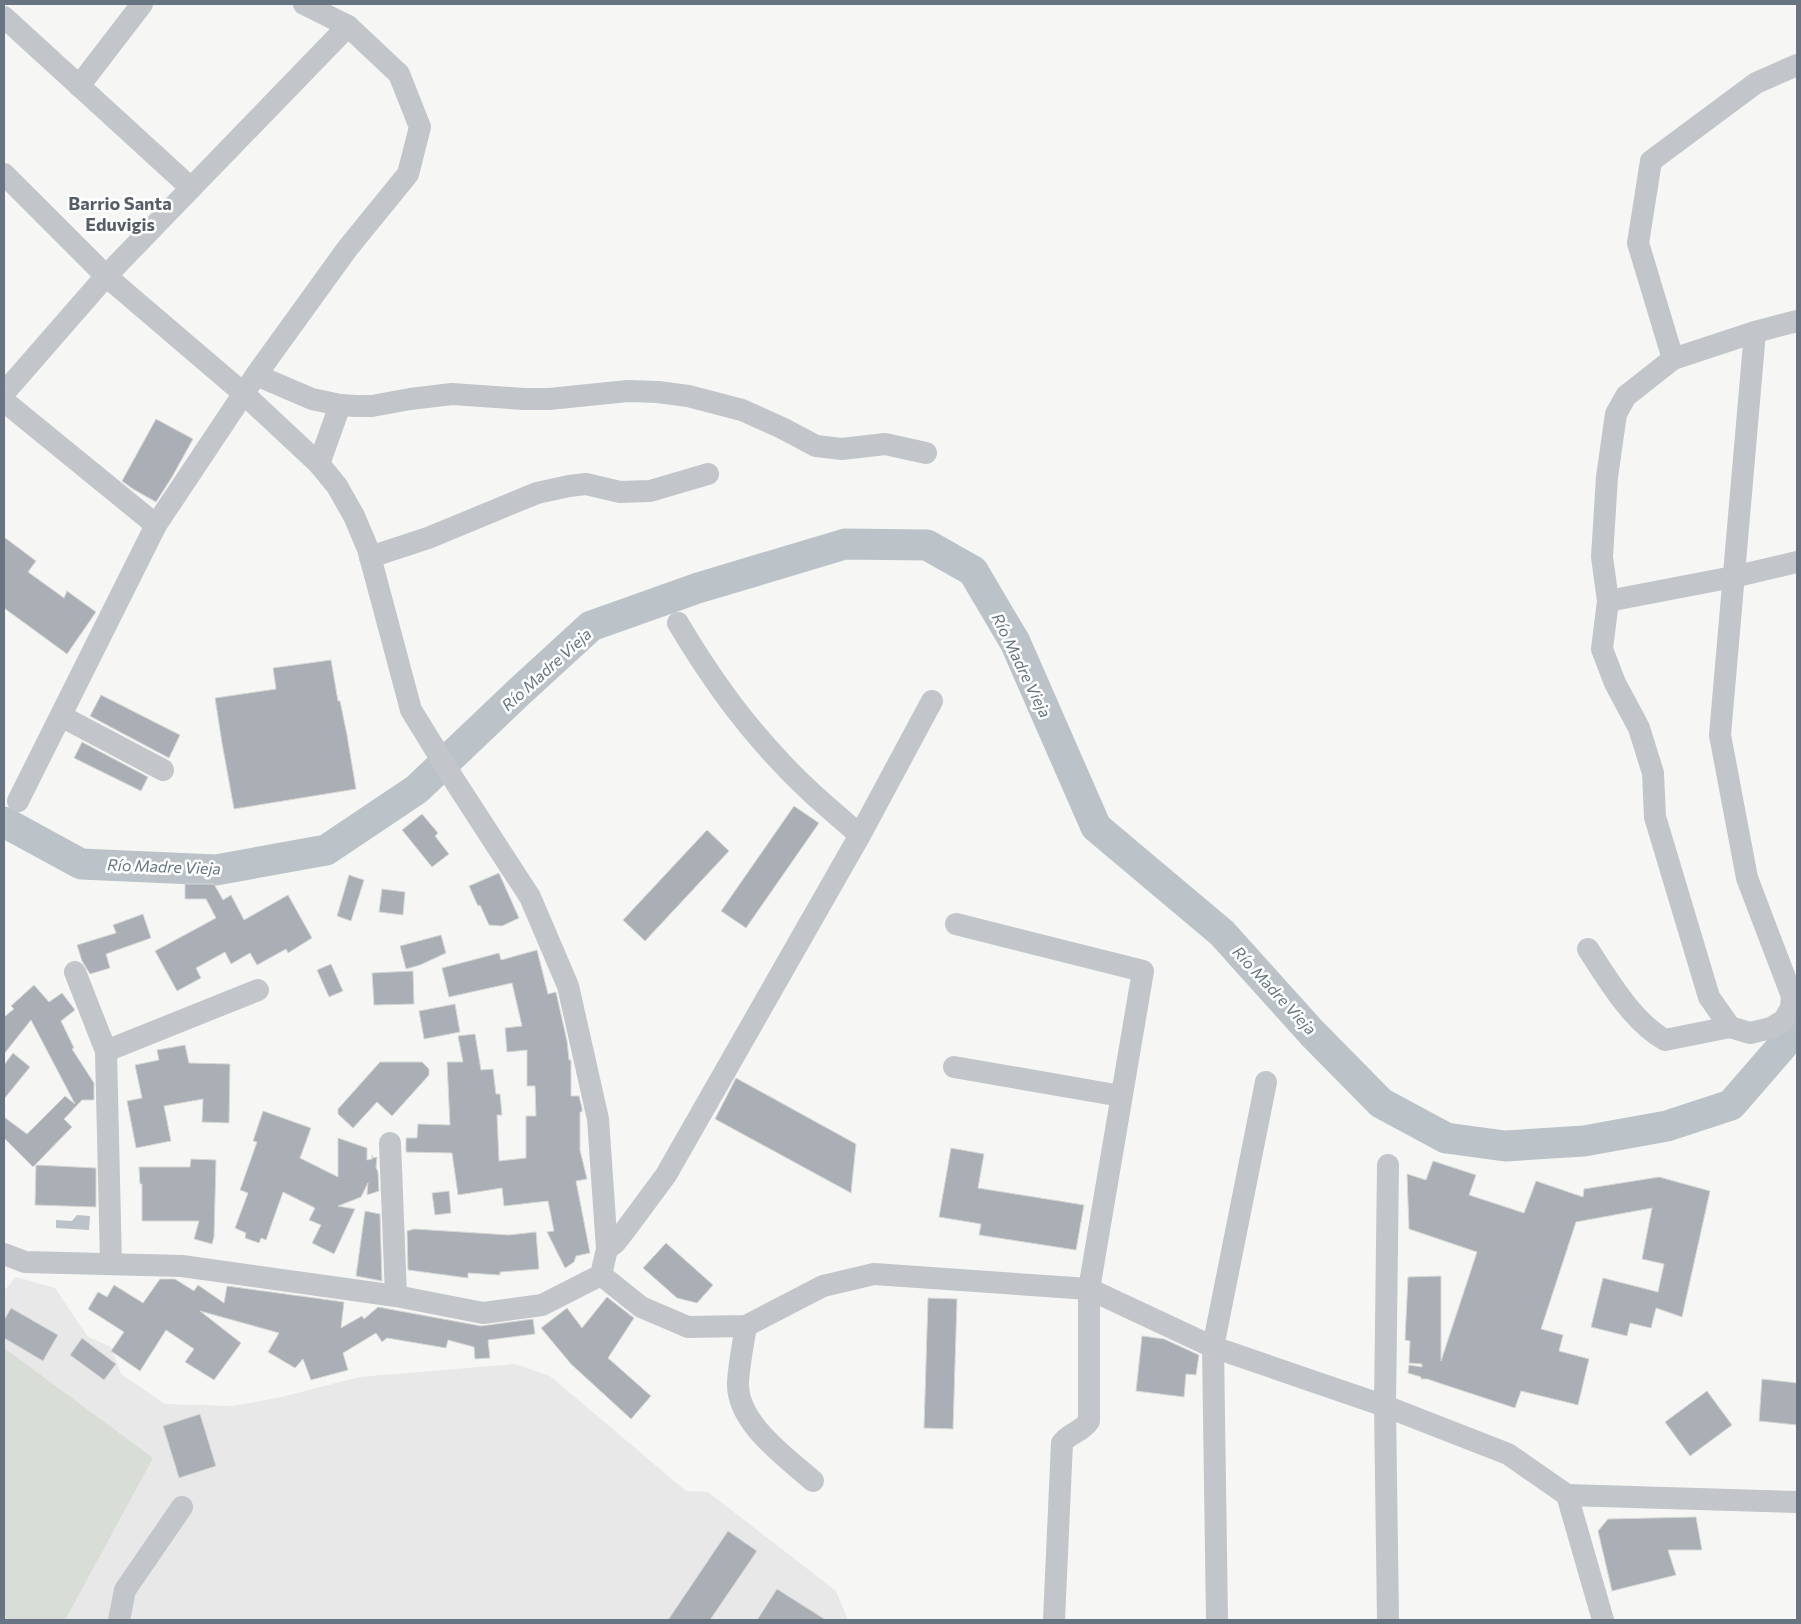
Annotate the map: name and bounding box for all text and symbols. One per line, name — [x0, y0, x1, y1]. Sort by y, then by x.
district label: Barrio Santa Eduvigis — [68, 192, 172, 235]
water label: Río Madre Vieja — [989, 610, 1055, 720]
water label: Río Madre Vieja — [497, 624, 595, 714]
water label: Río Madre Vieja — [107, 855, 221, 877]
water label: Río Madre Vieja — [1229, 942, 1321, 1038]

